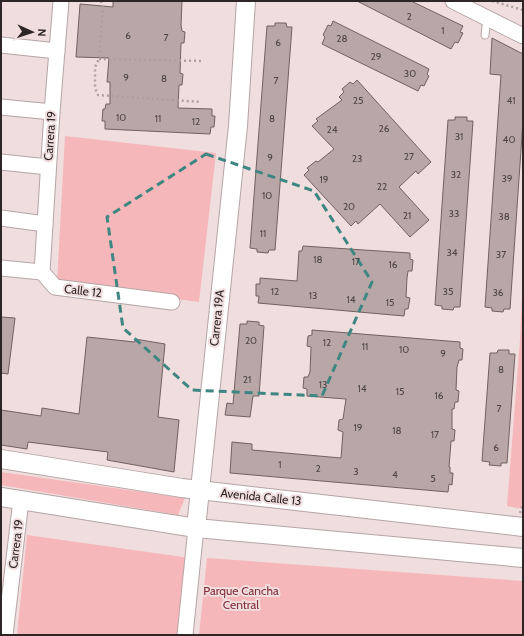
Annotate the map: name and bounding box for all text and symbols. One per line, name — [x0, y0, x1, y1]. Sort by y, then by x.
house number: 2 — [406, 10, 412, 23]
north arrow — [12, 12, 52, 52]
house number: 1 — [441, 24, 445, 37]
text: N — [35, 28, 49, 37]
house number: 6 — [125, 29, 131, 42]
house number: 7 — [163, 31, 169, 44]
house number: 28 — [336, 32, 348, 45]
house number: 6 — [275, 36, 281, 49]
house number: 29 — [371, 50, 382, 63]
house number: 30 — [404, 67, 416, 80]
house number: 9 — [123, 71, 129, 84]
house number: 8 — [161, 72, 167, 85]
house number: 7 — [273, 74, 279, 87]
house number: 25 — [353, 94, 363, 107]
house number: 41 — [506, 94, 516, 107]
street label: Carrera 19 — [40, 111, 59, 161]
house number: 10 — [116, 111, 126, 124]
house number: 11 — [155, 112, 161, 125]
house number: 8 — [269, 112, 275, 125]
house number: 12 — [192, 115, 200, 128]
house number: 26 — [379, 122, 390, 135]
house number: 24 — [326, 123, 338, 136]
house number: 31 — [455, 130, 463, 143]
house number: 40 — [503, 133, 515, 146]
house number: 27 — [404, 150, 414, 163]
house number: 9 — [267, 151, 273, 164]
house number: 23 — [352, 152, 362, 165]
house number: 32 — [451, 168, 461, 181]
house number: 39 — [501, 172, 513, 185]
house number: 19 — [320, 173, 329, 186]
house number: 22 — [377, 180, 387, 193]
house number: 10 — [262, 189, 272, 202]
house number: 20 — [343, 200, 355, 213]
house number: 33 — [449, 207, 459, 220]
house number: 21 — [403, 209, 411, 222]
house number: 38 — [498, 210, 510, 223]
house number: 11 — [260, 227, 266, 240]
house number: 34 — [446, 246, 458, 259]
house number: 37 — [496, 248, 506, 261]
house number: 18 — [313, 253, 323, 266]
house number: 17 — [352, 255, 360, 268]
house number: 16 — [389, 258, 398, 271]
street label: Calle 12 — [63, 281, 103, 300]
house number: 12 — [271, 285, 279, 298]
house number: 35 — [443, 285, 453, 298]
house number: 36 — [492, 286, 504, 299]
street label: Carrera 19A — [206, 288, 227, 347]
house number: 13 — [309, 289, 317, 302]
house number: 14 — [346, 293, 356, 306]
house number: 15 — [386, 296, 394, 309]
house number: 20 — [245, 334, 257, 347]
house number: 12 — [323, 336, 331, 349]
house number: 11 — [362, 340, 368, 353]
house number: 10 — [399, 343, 409, 356]
house number: 9 — [440, 347, 446, 360]
house number: 8 — [498, 363, 504, 376]
house number: 21 — [243, 373, 251, 386]
house number: 13 — [319, 378, 327, 391]
house number: 14 — [357, 382, 367, 395]
house number: 15 — [396, 385, 404, 398]
house number: 16 — [435, 389, 444, 402]
house number: 7 — [496, 402, 502, 415]
house number: 19 — [354, 421, 363, 434]
house number: 18 — [392, 424, 402, 437]
house number: 17 — [431, 428, 439, 441]
house number: 6 — [493, 441, 499, 454]
house number: 1 — [278, 458, 282, 471]
house number: 2 — [315, 462, 321, 475]
house number: 3 — [353, 465, 359, 478]
house number: 4 — [392, 468, 398, 481]
house number: 5 — [430, 472, 436, 485]
street label: Avenida Calle 13 — [220, 485, 302, 508]
street label: Carrera 19 — [5, 518, 26, 569]
park label: Parque Cancha Central — [203, 583, 279, 612]

